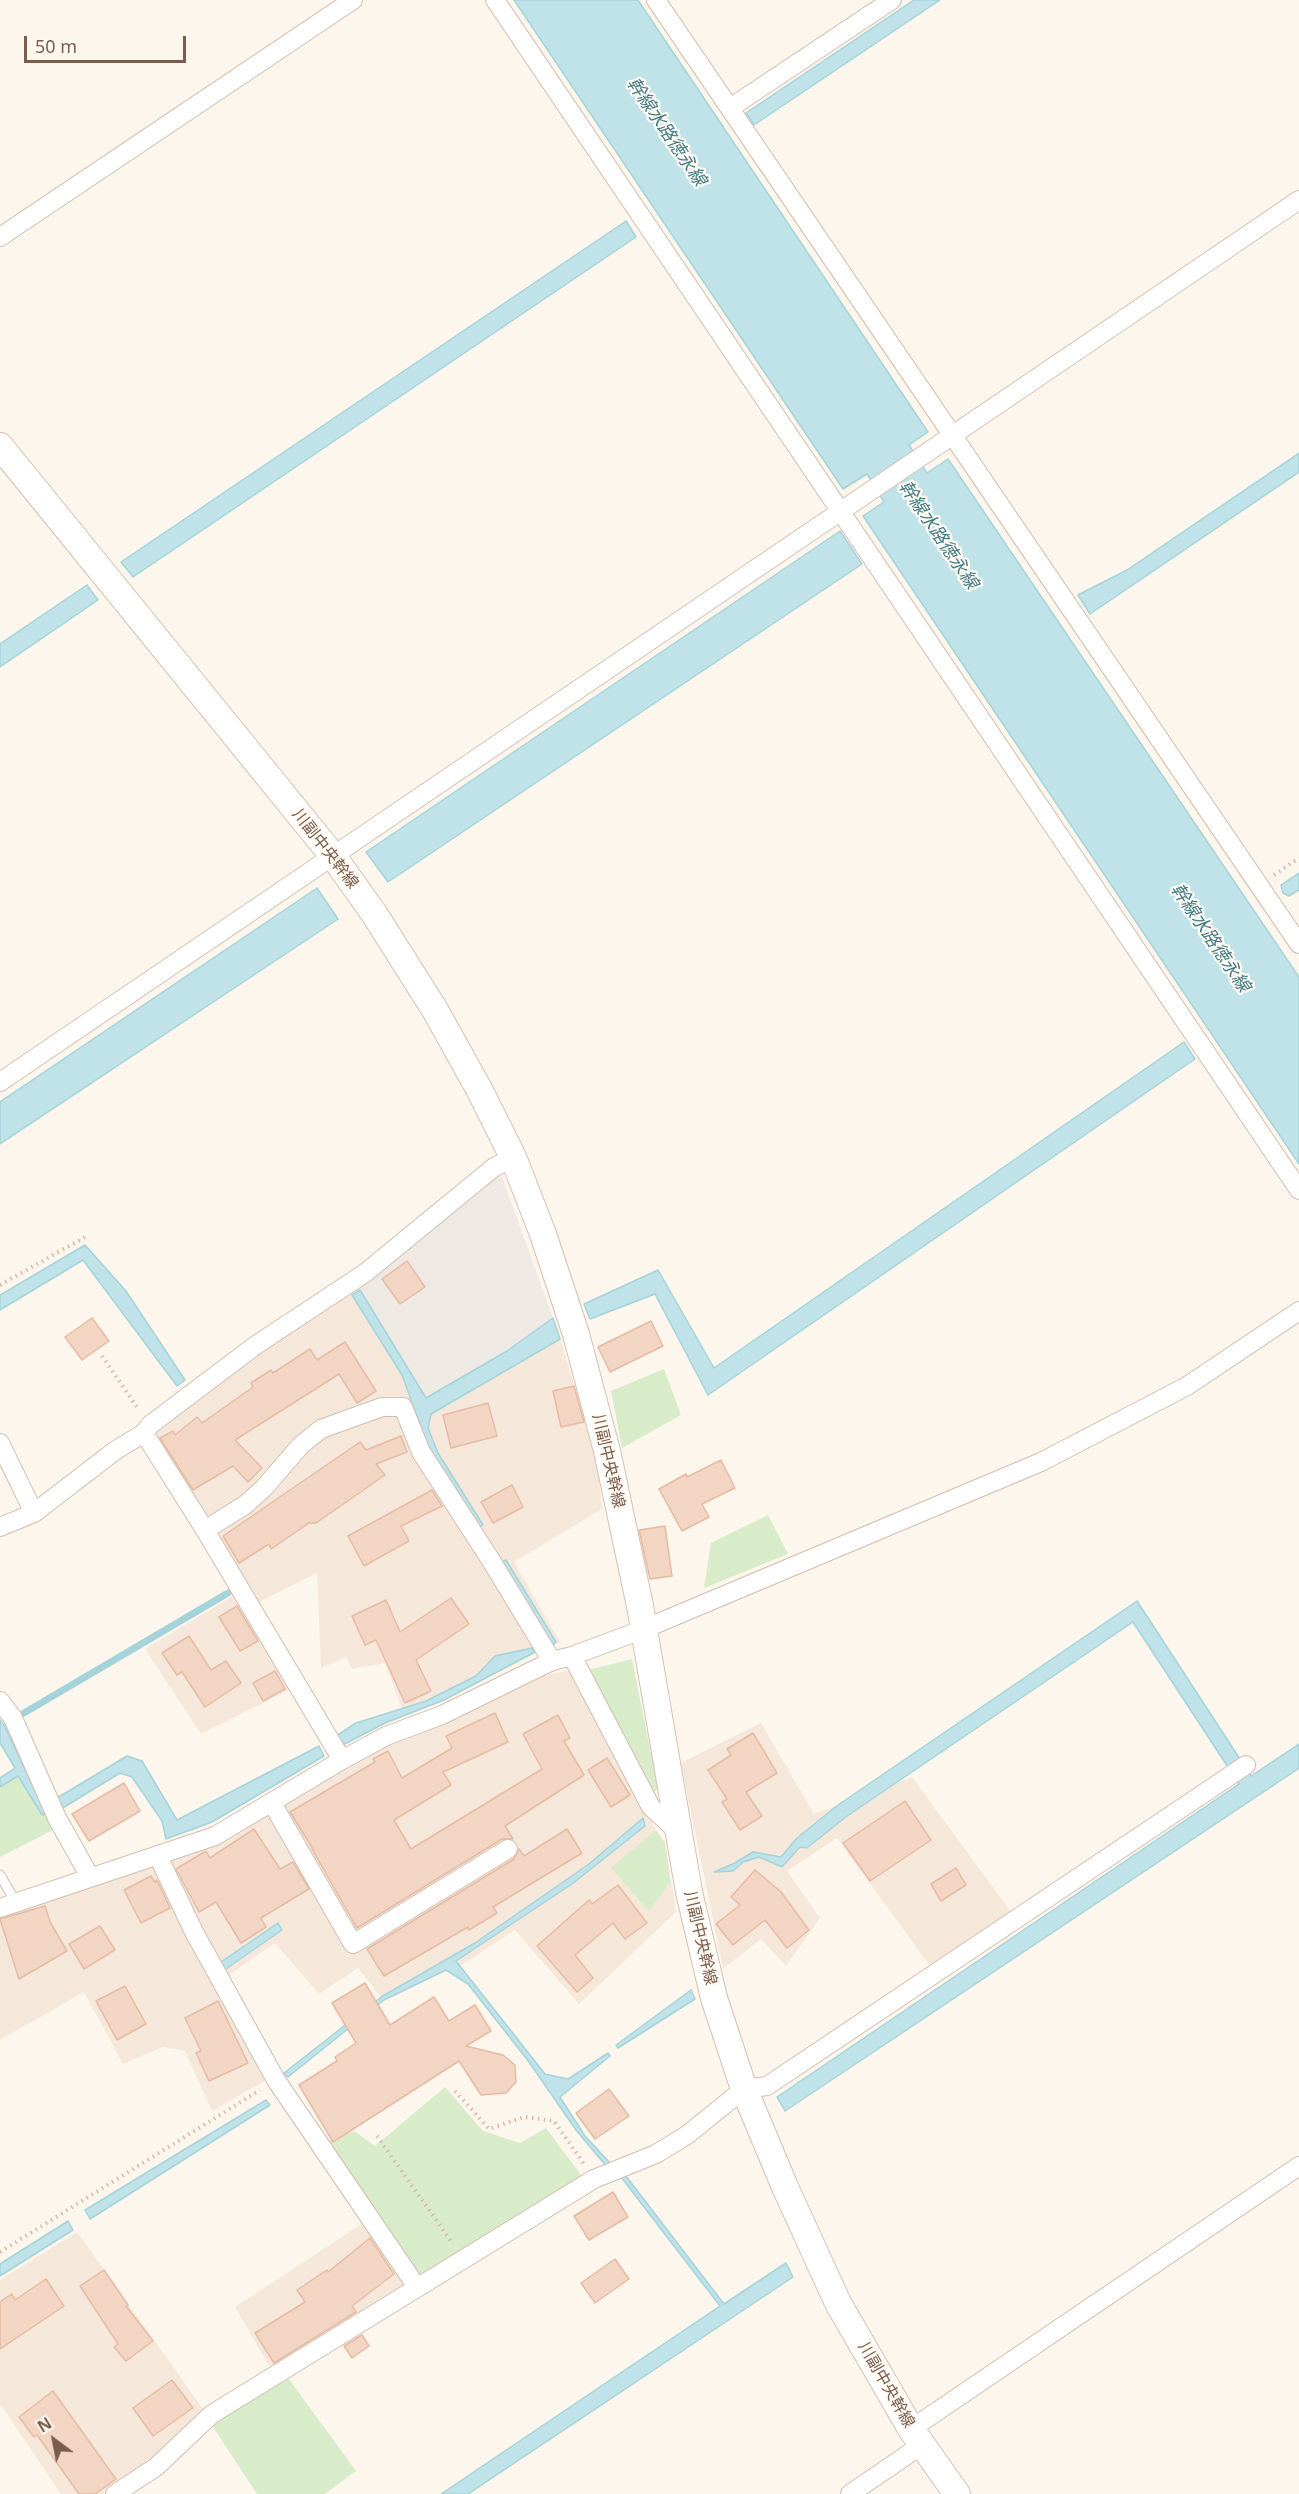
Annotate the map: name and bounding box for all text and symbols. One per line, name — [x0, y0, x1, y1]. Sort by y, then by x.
scale bar — [27, 24, 189, 62]
text: 50 m — [35, 34, 77, 58]
water label: 幹線水路徳永線 — [622, 74, 710, 190]
water label: 幹線水路徳永線 — [894, 477, 982, 593]
street label: 川副中央幹線 — [288, 805, 362, 893]
water label: 幹線水路徳永線 — [1166, 880, 1254, 996]
street label: 川副中央幹線 — [588, 1412, 628, 1510]
street label: 川副中央幹線 — [680, 1889, 720, 1987]
street label: 川副中央幹線 — [854, 2339, 918, 2431]
north arrow — [24, 2410, 84, 2470]
text: N — [33, 2412, 56, 2438]

